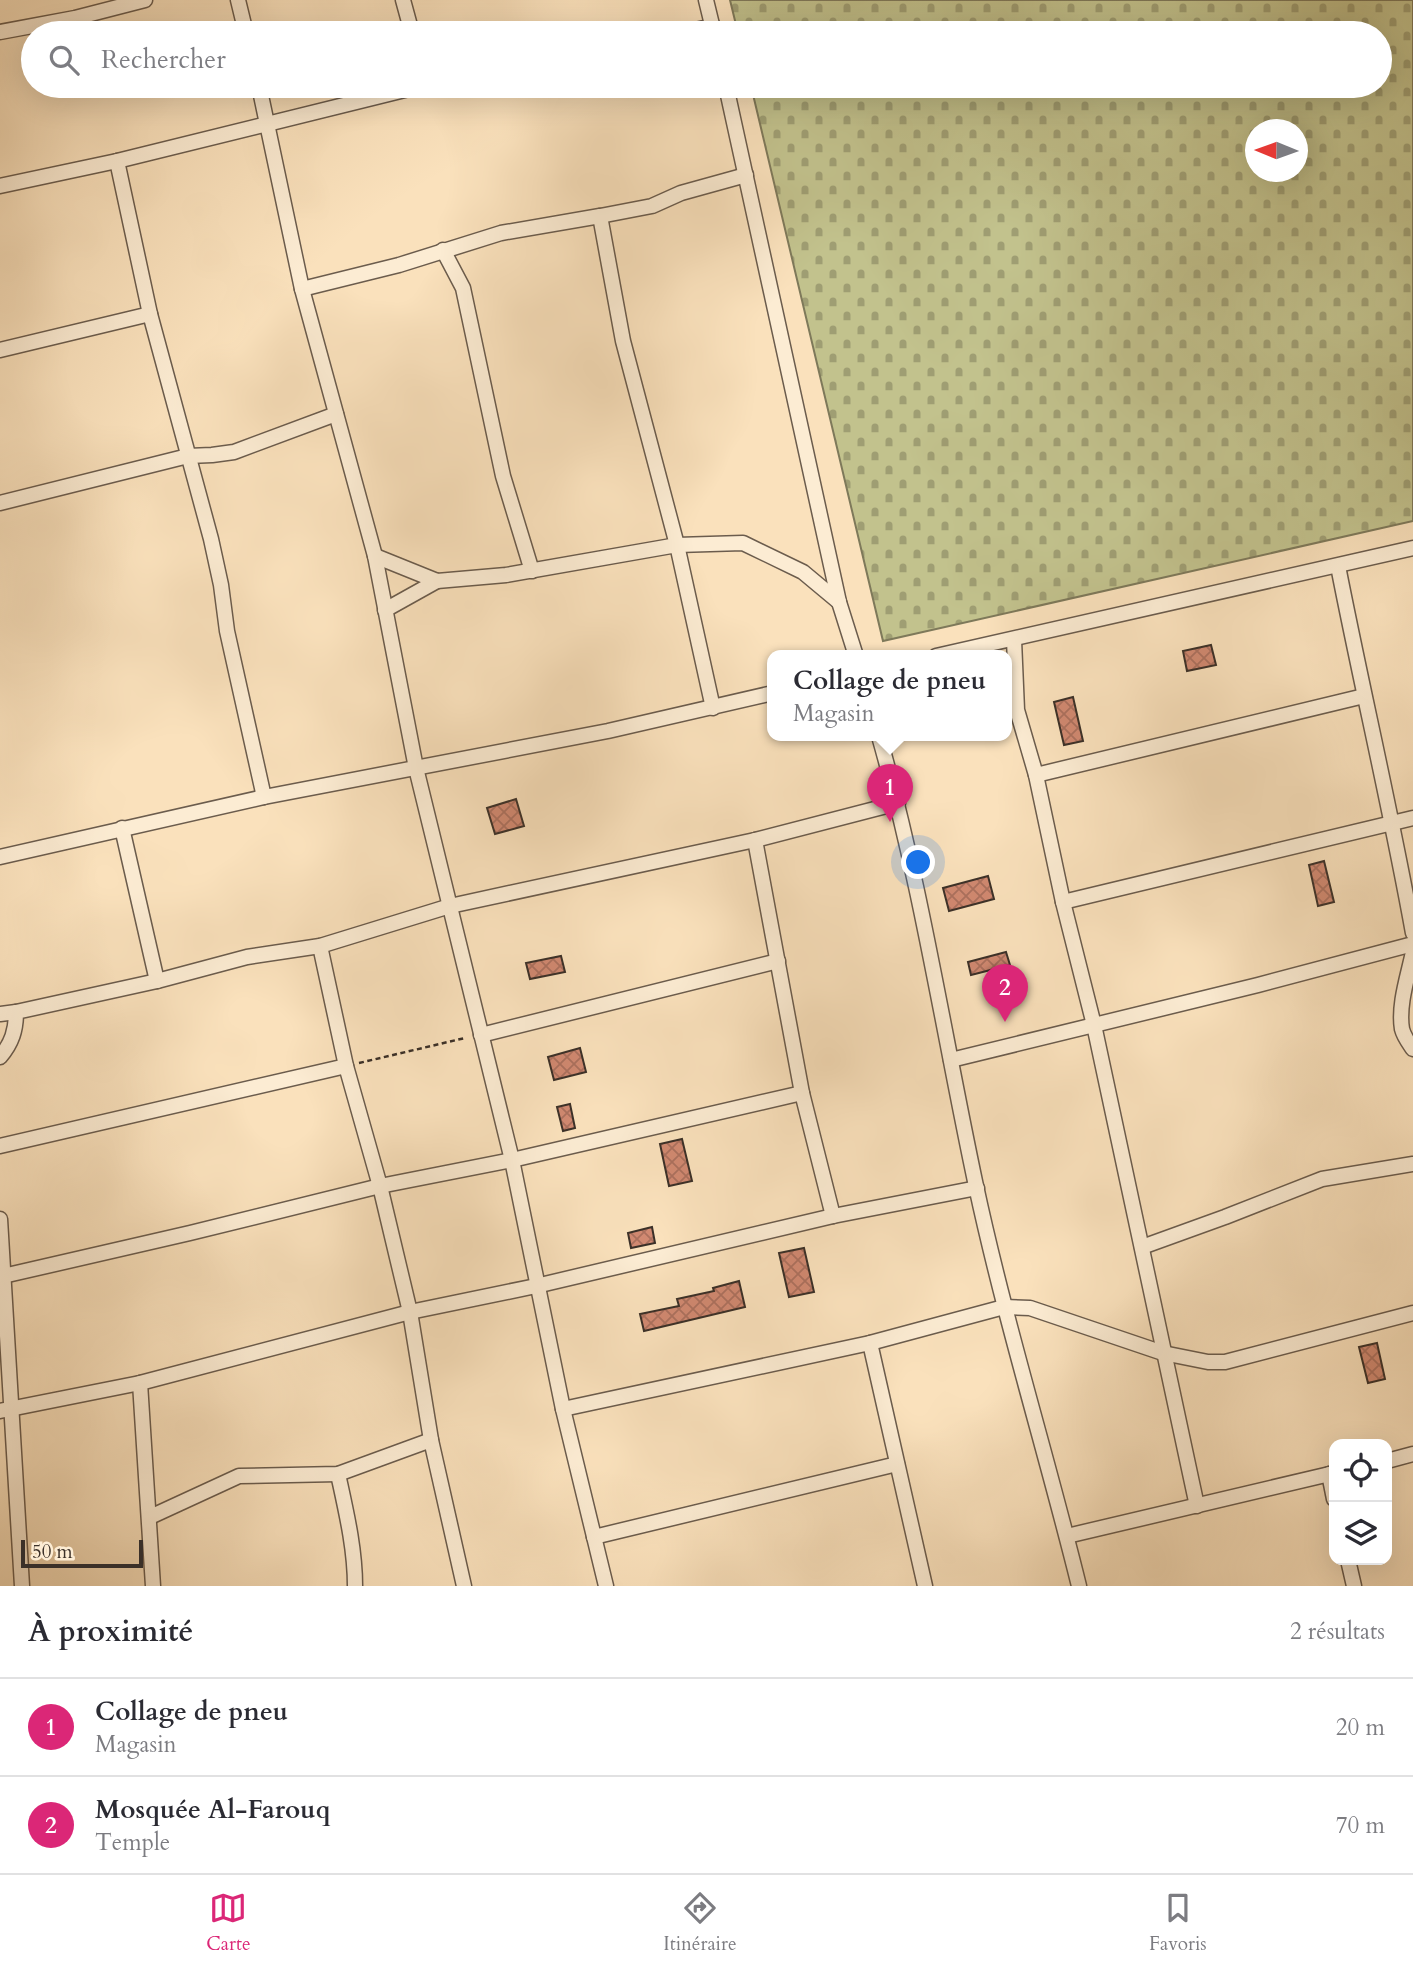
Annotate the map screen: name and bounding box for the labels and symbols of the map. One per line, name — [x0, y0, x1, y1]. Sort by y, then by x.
north arrow — [1245, 119, 1308, 182]
pin: 1 — [867, 764, 913, 822]
your location — [901, 845, 935, 879]
pin: 2 — [982, 964, 1028, 1022]
scale bar — [21, 1537, 144, 1569]

